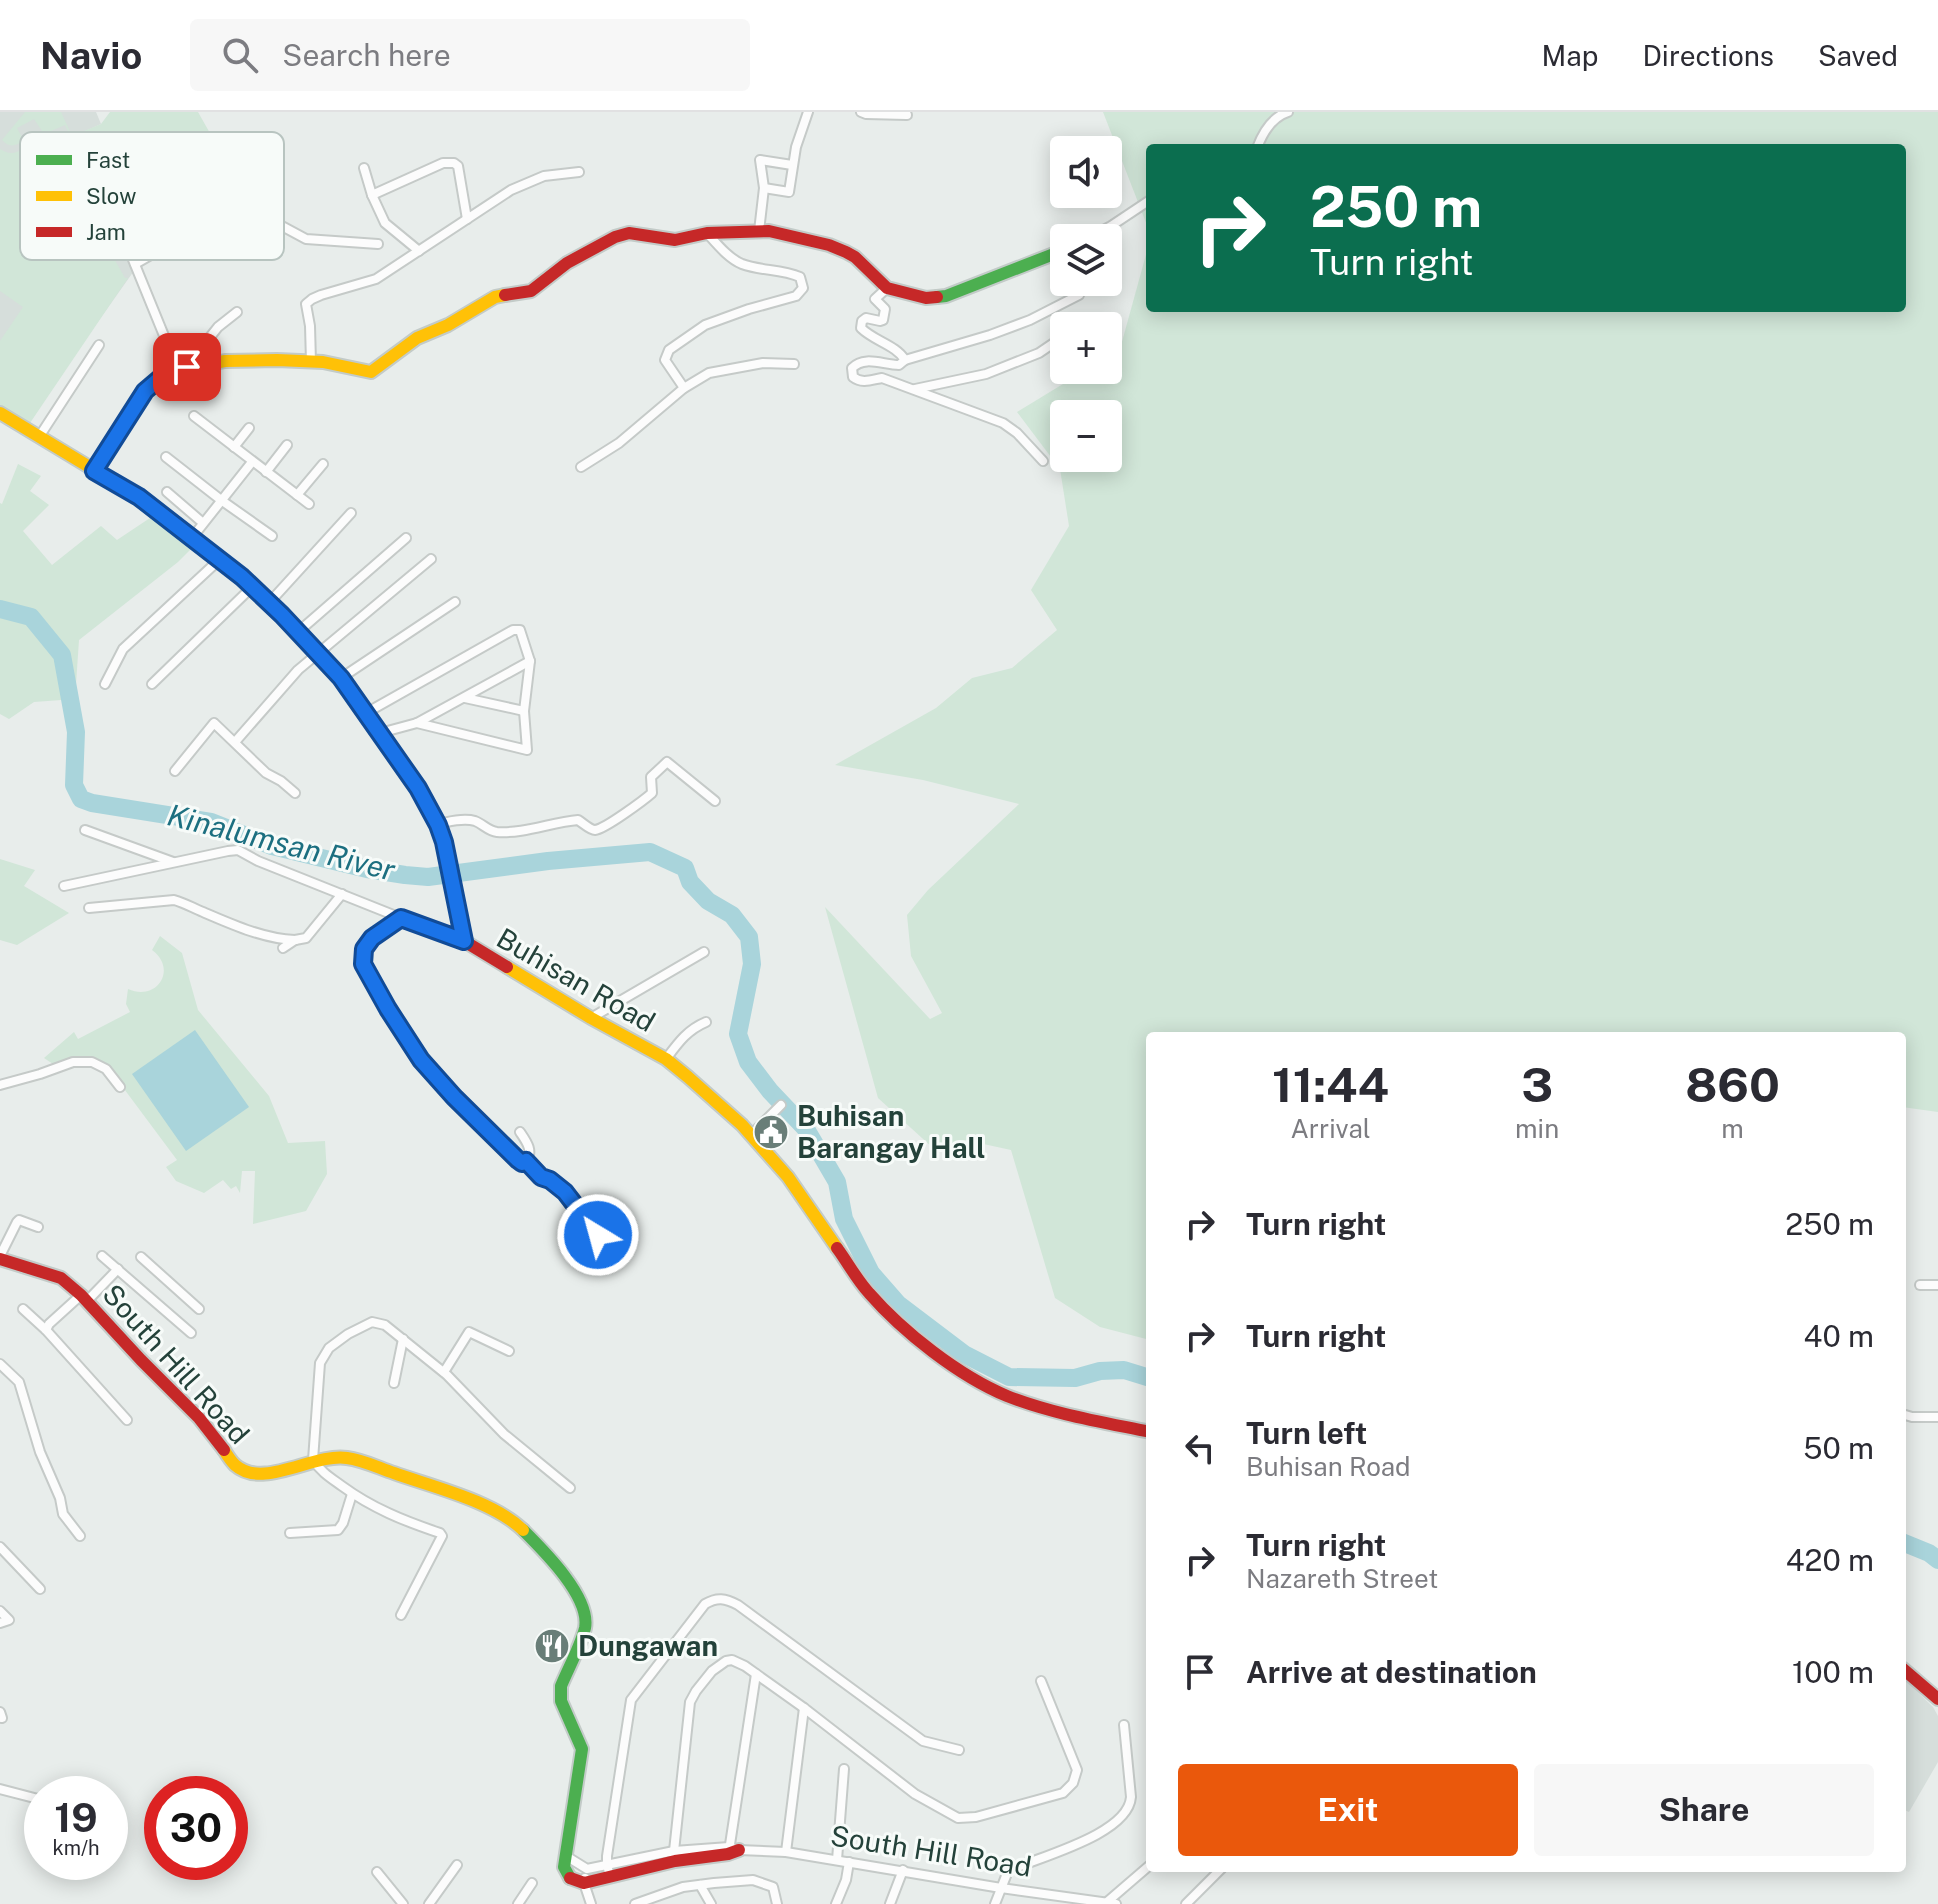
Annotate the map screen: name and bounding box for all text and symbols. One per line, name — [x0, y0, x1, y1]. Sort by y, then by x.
search box — [190, 19, 750, 91]
text: Navio — [40, 33, 142, 78]
icon: search — [218, 33, 262, 77]
text: Search here — [282, 37, 451, 73]
text: Map — [1542, 39, 1598, 72]
text: Directions — [1642, 39, 1774, 72]
text: Saved — [1818, 39, 1898, 72]
legend — [20, 132, 284, 260]
map controls — [1050, 136, 1122, 472]
button: sound — [1050, 136, 1122, 208]
text: Fast — [86, 147, 130, 173]
text: 250 m — [1310, 174, 1482, 240]
icon: right — [1178, 176, 1282, 280]
text: Slow — [86, 183, 136, 209]
text: Jam — [86, 219, 126, 245]
button: layers — [1050, 224, 1122, 296]
text: Turn right — [1310, 241, 1473, 283]
button: + — [1050, 312, 1122, 384]
pin — [153, 333, 221, 401]
icon: arrive — [165, 345, 209, 389]
button: − — [1050, 400, 1122, 472]
water label: Kinalumsan River — [164, 796, 399, 888]
street label: Buhisan Road — [491, 921, 661, 1038]
text: 11:44 — [1272, 1056, 1389, 1113]
text: 3 — [1521, 1056, 1553, 1113]
text: 860 — [1685, 1056, 1780, 1113]
place label: Buhisan Barangay Hall — [797, 1099, 986, 1164]
public building icon: Buhisan Barangay Hall — [752, 1113, 790, 1151]
text: Arrival — [1290, 1113, 1371, 1144]
text: min — [1515, 1113, 1559, 1144]
text: m — [1721, 1113, 1744, 1144]
position arrow — [556, 1193, 640, 1277]
icon: right — [1178, 1202, 1222, 1246]
text: Turn right — [1246, 1206, 1386, 1242]
text: 250 m — [1785, 1206, 1874, 1242]
street label: South Hill Road — [96, 1277, 257, 1450]
icon: right — [1178, 1314, 1222, 1358]
text: Turn right — [1246, 1318, 1386, 1354]
text: 40 m — [1804, 1318, 1874, 1354]
text: Turn left — [1246, 1415, 1367, 1451]
icon: left — [1178, 1426, 1222, 1470]
text: 50 m — [1803, 1430, 1874, 1466]
text: Buhisan Road — [1246, 1451, 1411, 1482]
text: Turn right — [1246, 1527, 1386, 1563]
icon: right — [1178, 1538, 1222, 1582]
text: 420 m — [1786, 1542, 1874, 1578]
text: Nazareth Street — [1246, 1563, 1438, 1594]
restaurant icon: Dungawan — [533, 1627, 571, 1665]
place label: Dungawan — [578, 1629, 718, 1662]
icon: arrive — [1178, 1650, 1222, 1694]
text: Arrive at destination — [1246, 1654, 1537, 1690]
text: 100 m — [1792, 1654, 1874, 1690]
button: Exit — [1178, 1764, 1518, 1856]
button: Share — [1534, 1764, 1874, 1856]
speed limit sign: 30 — [144, 1776, 248, 1880]
text: 19 — [54, 1794, 98, 1841]
street label: South Hill Road — [828, 1818, 1034, 1883]
text: km/h — [52, 1836, 100, 1860]

